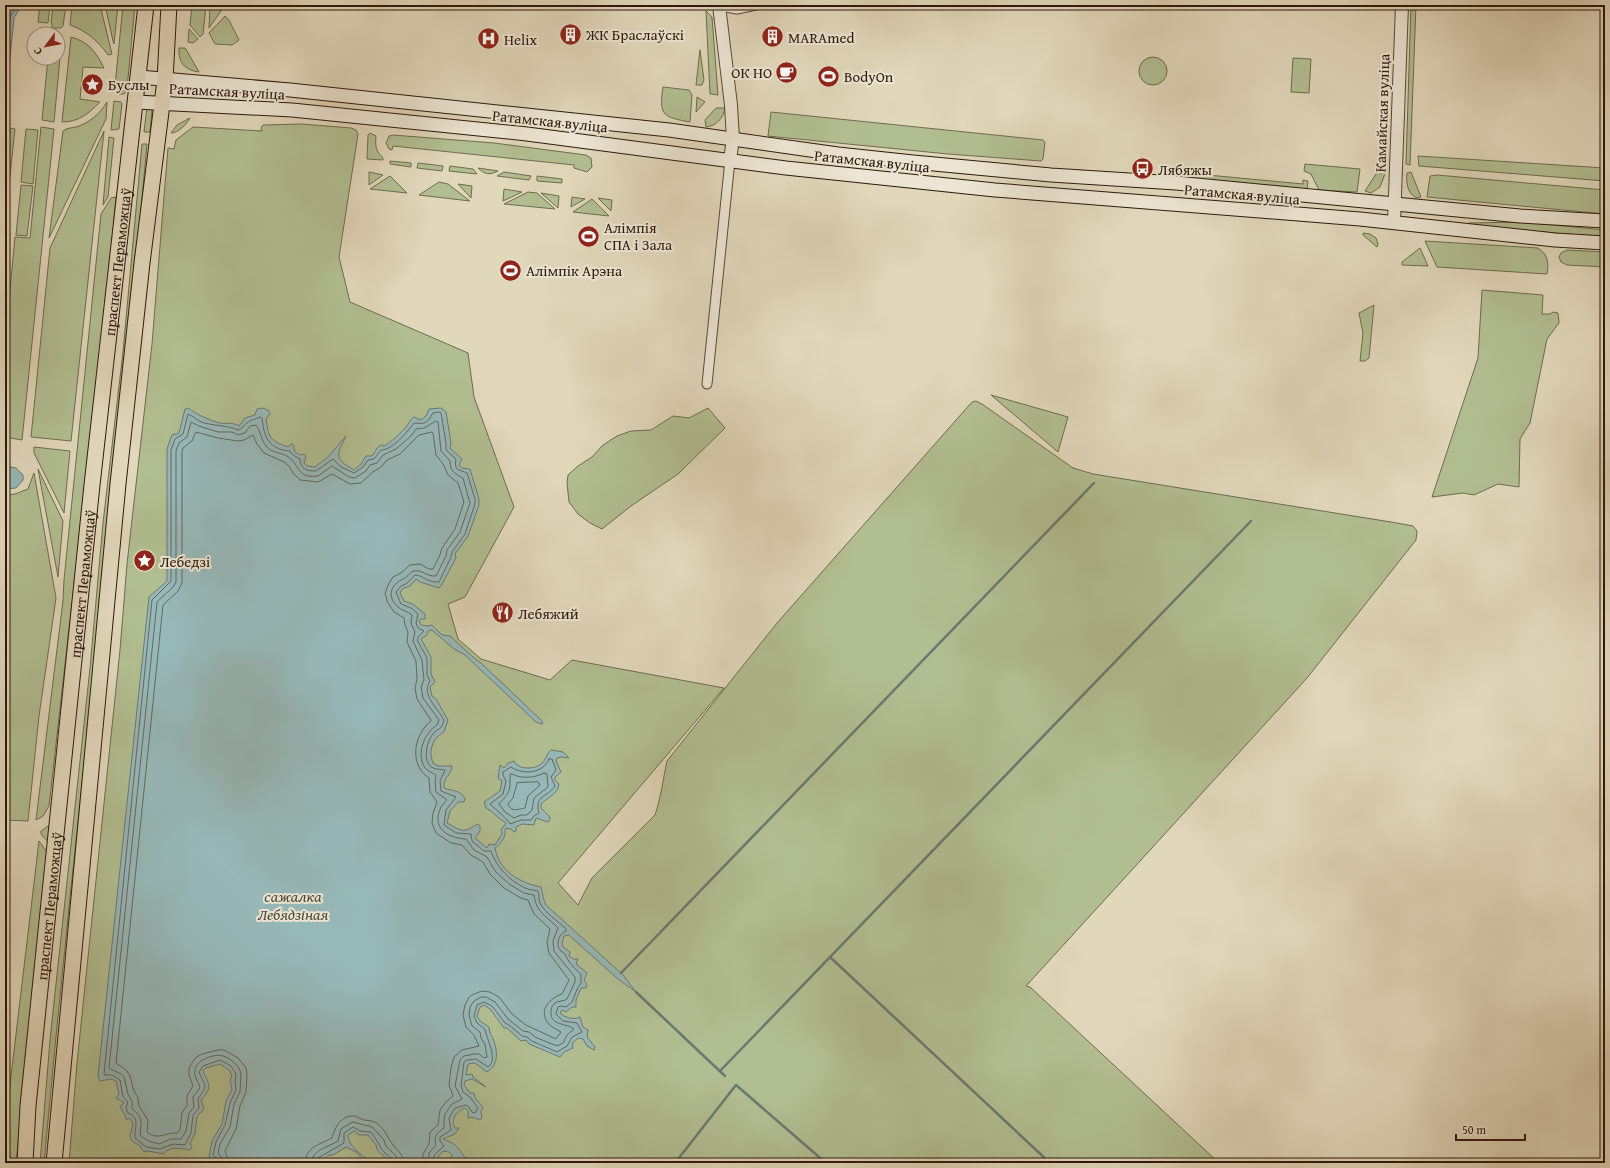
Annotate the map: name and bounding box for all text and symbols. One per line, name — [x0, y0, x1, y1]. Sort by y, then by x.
building icon: ЖК Браслаўскі — [558, 21, 584, 47]
place label: ЖК Браслаўскі — [585, 24, 684, 45]
building icon: MARAmed — [760, 24, 786, 50]
north arrow — [26, 26, 66, 66]
hospital icon: Helix — [476, 26, 502, 52]
place label: MARAmed — [788, 27, 854, 48]
place label: Helix — [504, 29, 537, 50]
text: С — [29, 44, 46, 58]
street label: Камайская вуліца — [1369, 52, 1395, 173]
cafe icon: ОК НО — [774, 59, 800, 85]
place label: ОК НО — [731, 62, 772, 83]
sports icon: BodyOn — [815, 63, 841, 89]
place label: BodyOn — [844, 66, 894, 87]
place icon: Буслы — [80, 71, 106, 97]
place label: Буслы — [108, 74, 150, 95]
street label: Ратамская вуліца — [169, 77, 286, 105]
street label: Ратамская вуліца — [491, 104, 610, 138]
street label: Ратамская вуліца — [813, 144, 932, 178]
bus stop icon: Лябяжы — [1129, 156, 1155, 182]
place label: Лябяжы — [1158, 159, 1212, 180]
street label: Ратамская вуліца — [1183, 178, 1302, 210]
street label: праспект Пераможцаў — [98, 186, 136, 337]
place label: Алімпія СПА і Зала — [604, 217, 673, 255]
sports icon: Алімпія СПА і Зала — [576, 223, 602, 249]
sports icon: Алімпік Арэна — [497, 257, 523, 283]
place label: Алімпік Арэна — [526, 260, 623, 281]
street label: праспект Пераможцаў — [64, 508, 100, 659]
place icon: Лебедзі — [132, 548, 158, 574]
place label: Лебедзі — [160, 551, 210, 572]
restaurant icon: Лебяжий — [489, 600, 515, 626]
place label: Лебяжий — [518, 603, 579, 624]
street label: праспект Пераможцаў — [31, 831, 67, 981]
water label: сажалка Лебядзіная — [258, 884, 328, 926]
scale bar — [1456, 1116, 1525, 1142]
text: 50 m — [1462, 1121, 1486, 1138]

